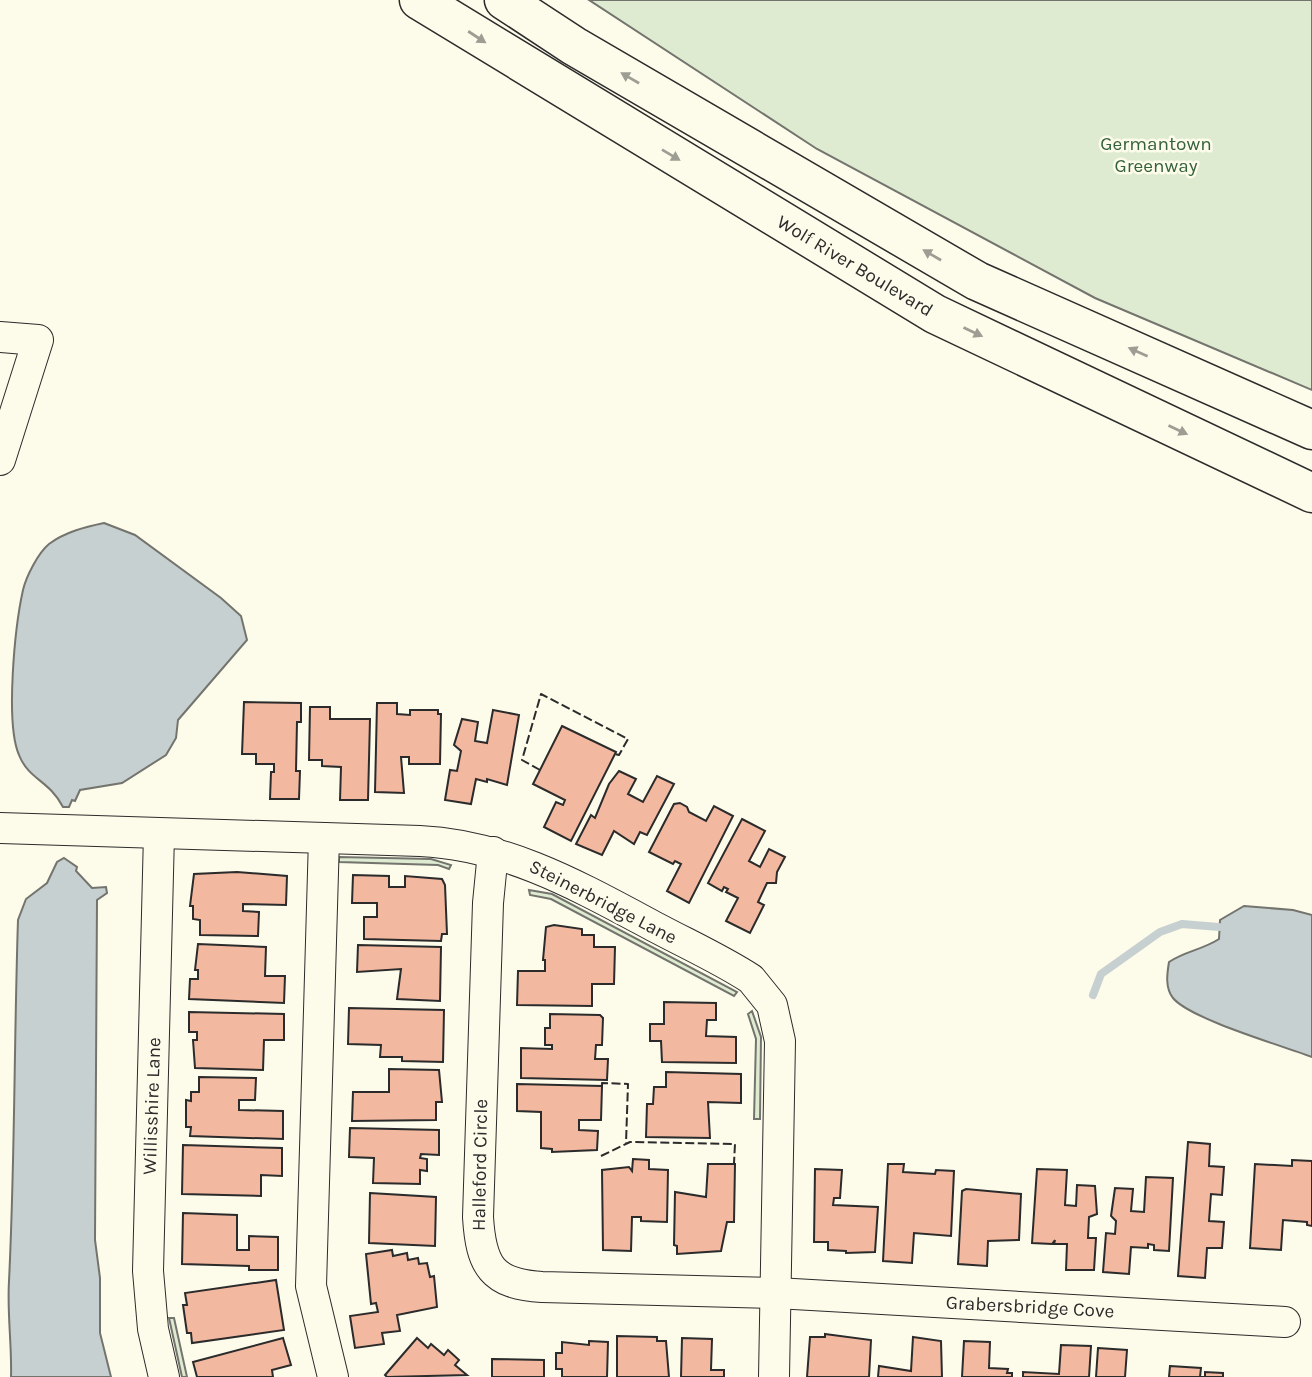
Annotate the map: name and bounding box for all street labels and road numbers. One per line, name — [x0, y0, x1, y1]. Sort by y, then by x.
street label: Wolf River Boulevard — [773, 211, 937, 321]
street label: Steinerbridge Lane — [526, 855, 680, 949]
street label: Willisshire Lane — [139, 1037, 165, 1175]
street label: Halleford Circle — [468, 1099, 492, 1231]
street label: Grabersbridge Cove — [945, 1292, 1115, 1322]

